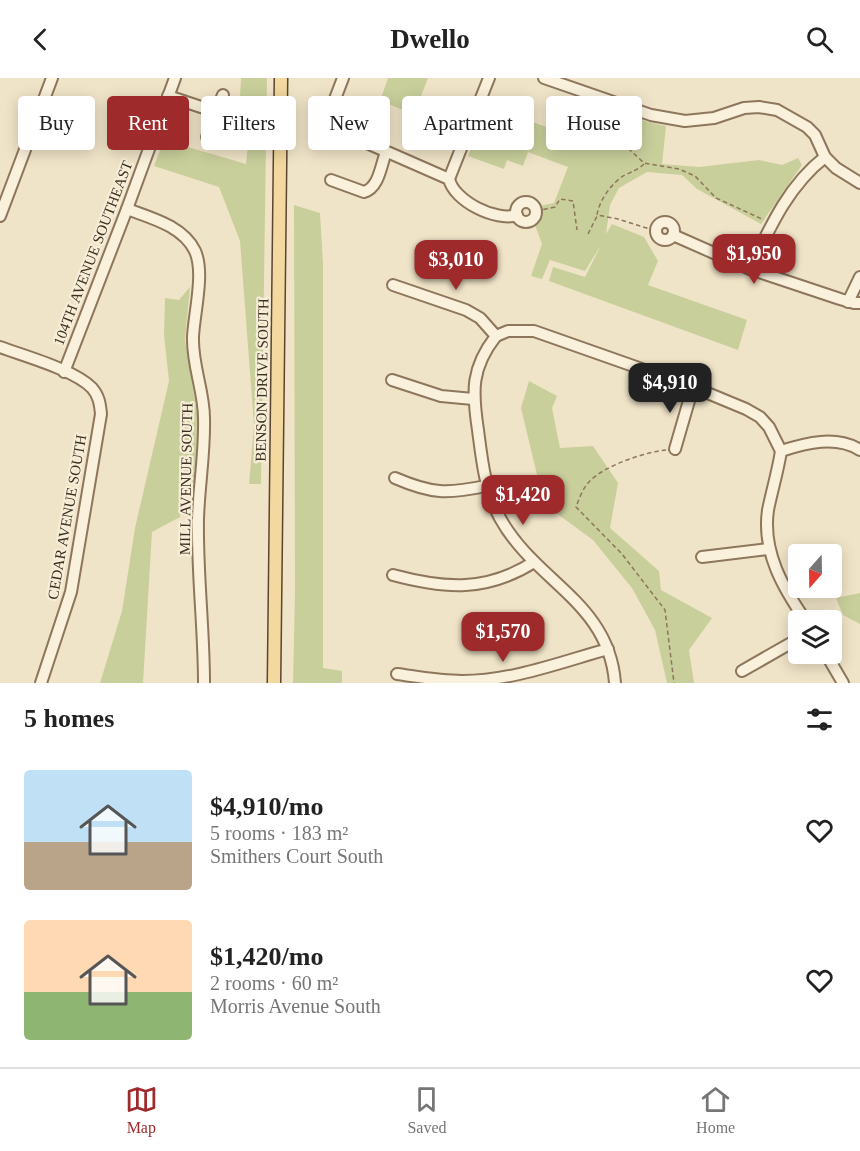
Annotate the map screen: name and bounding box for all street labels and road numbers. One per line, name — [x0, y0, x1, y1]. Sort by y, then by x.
street label: 104TH AVENUE SOUTHEAST — [50, 158, 136, 348]
street label: BENSON DRIVE SOUTH — [253, 298, 271, 462]
street label: MILL AVENUE SOUTH — [177, 402, 195, 555]
street label: CEDAR AVENUE SOUTH — [45, 433, 89, 601]

